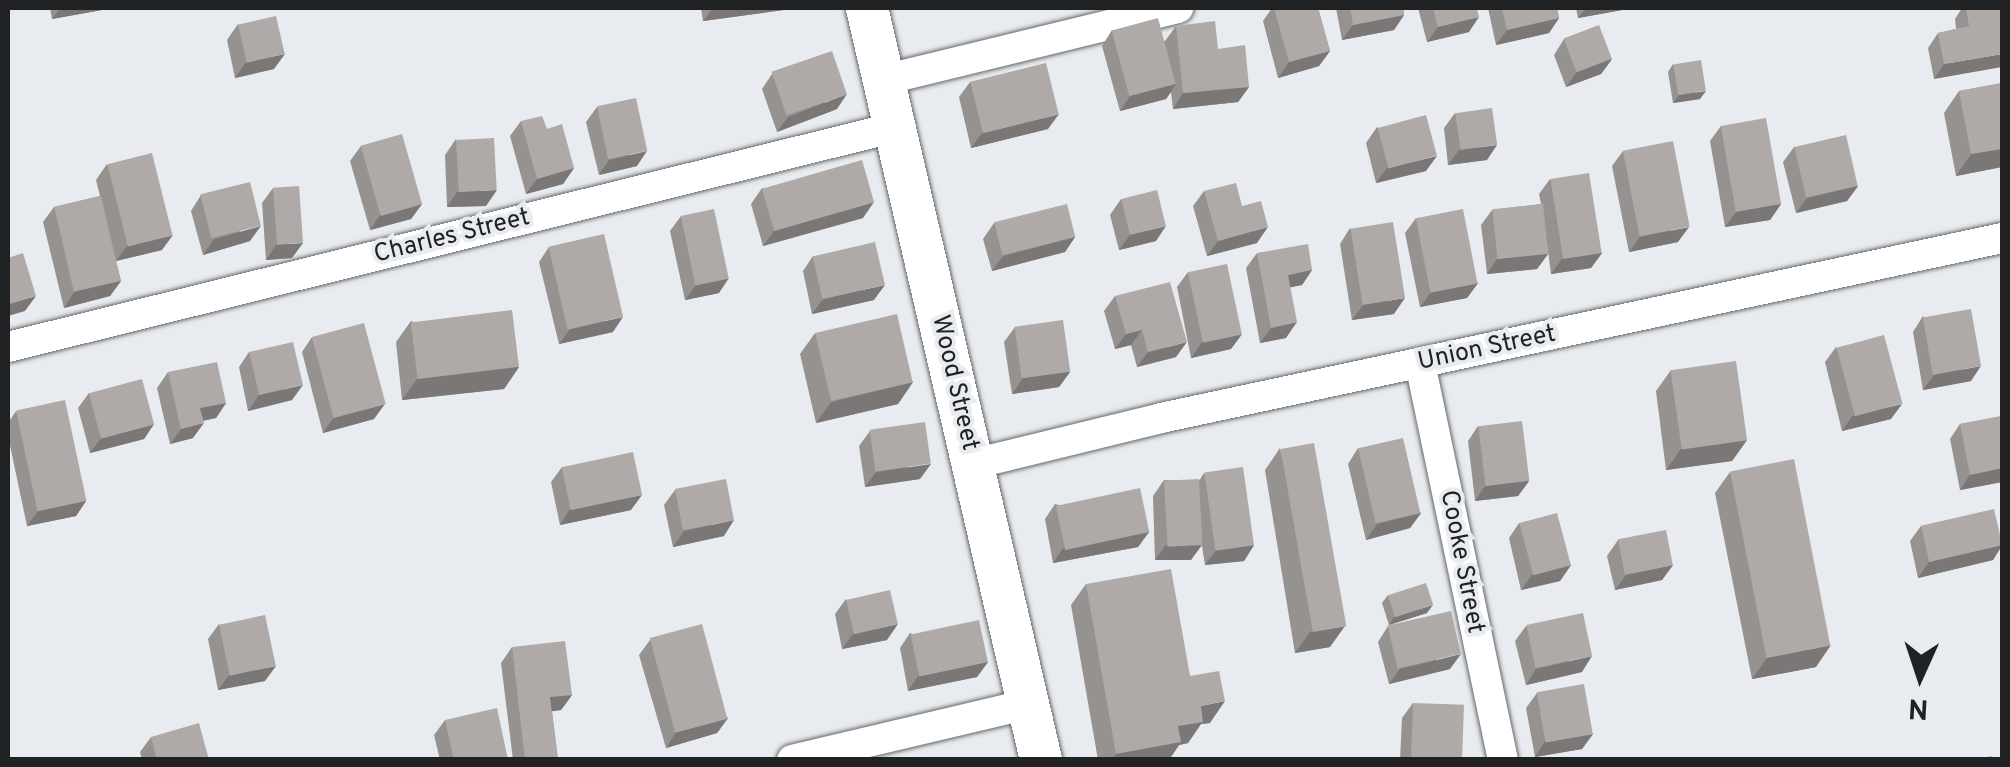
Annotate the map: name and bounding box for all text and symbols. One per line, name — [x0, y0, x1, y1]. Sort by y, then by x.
street label: Charles Street — [371, 203, 533, 271]
street label: Wood Street — [924, 312, 984, 454]
street label: Union Street — [1415, 320, 1559, 378]
street label: Cooke Street — [1432, 488, 1490, 636]
north arrow — [1870, 627, 1970, 727]
text: N — [1907, 688, 1929, 725]

